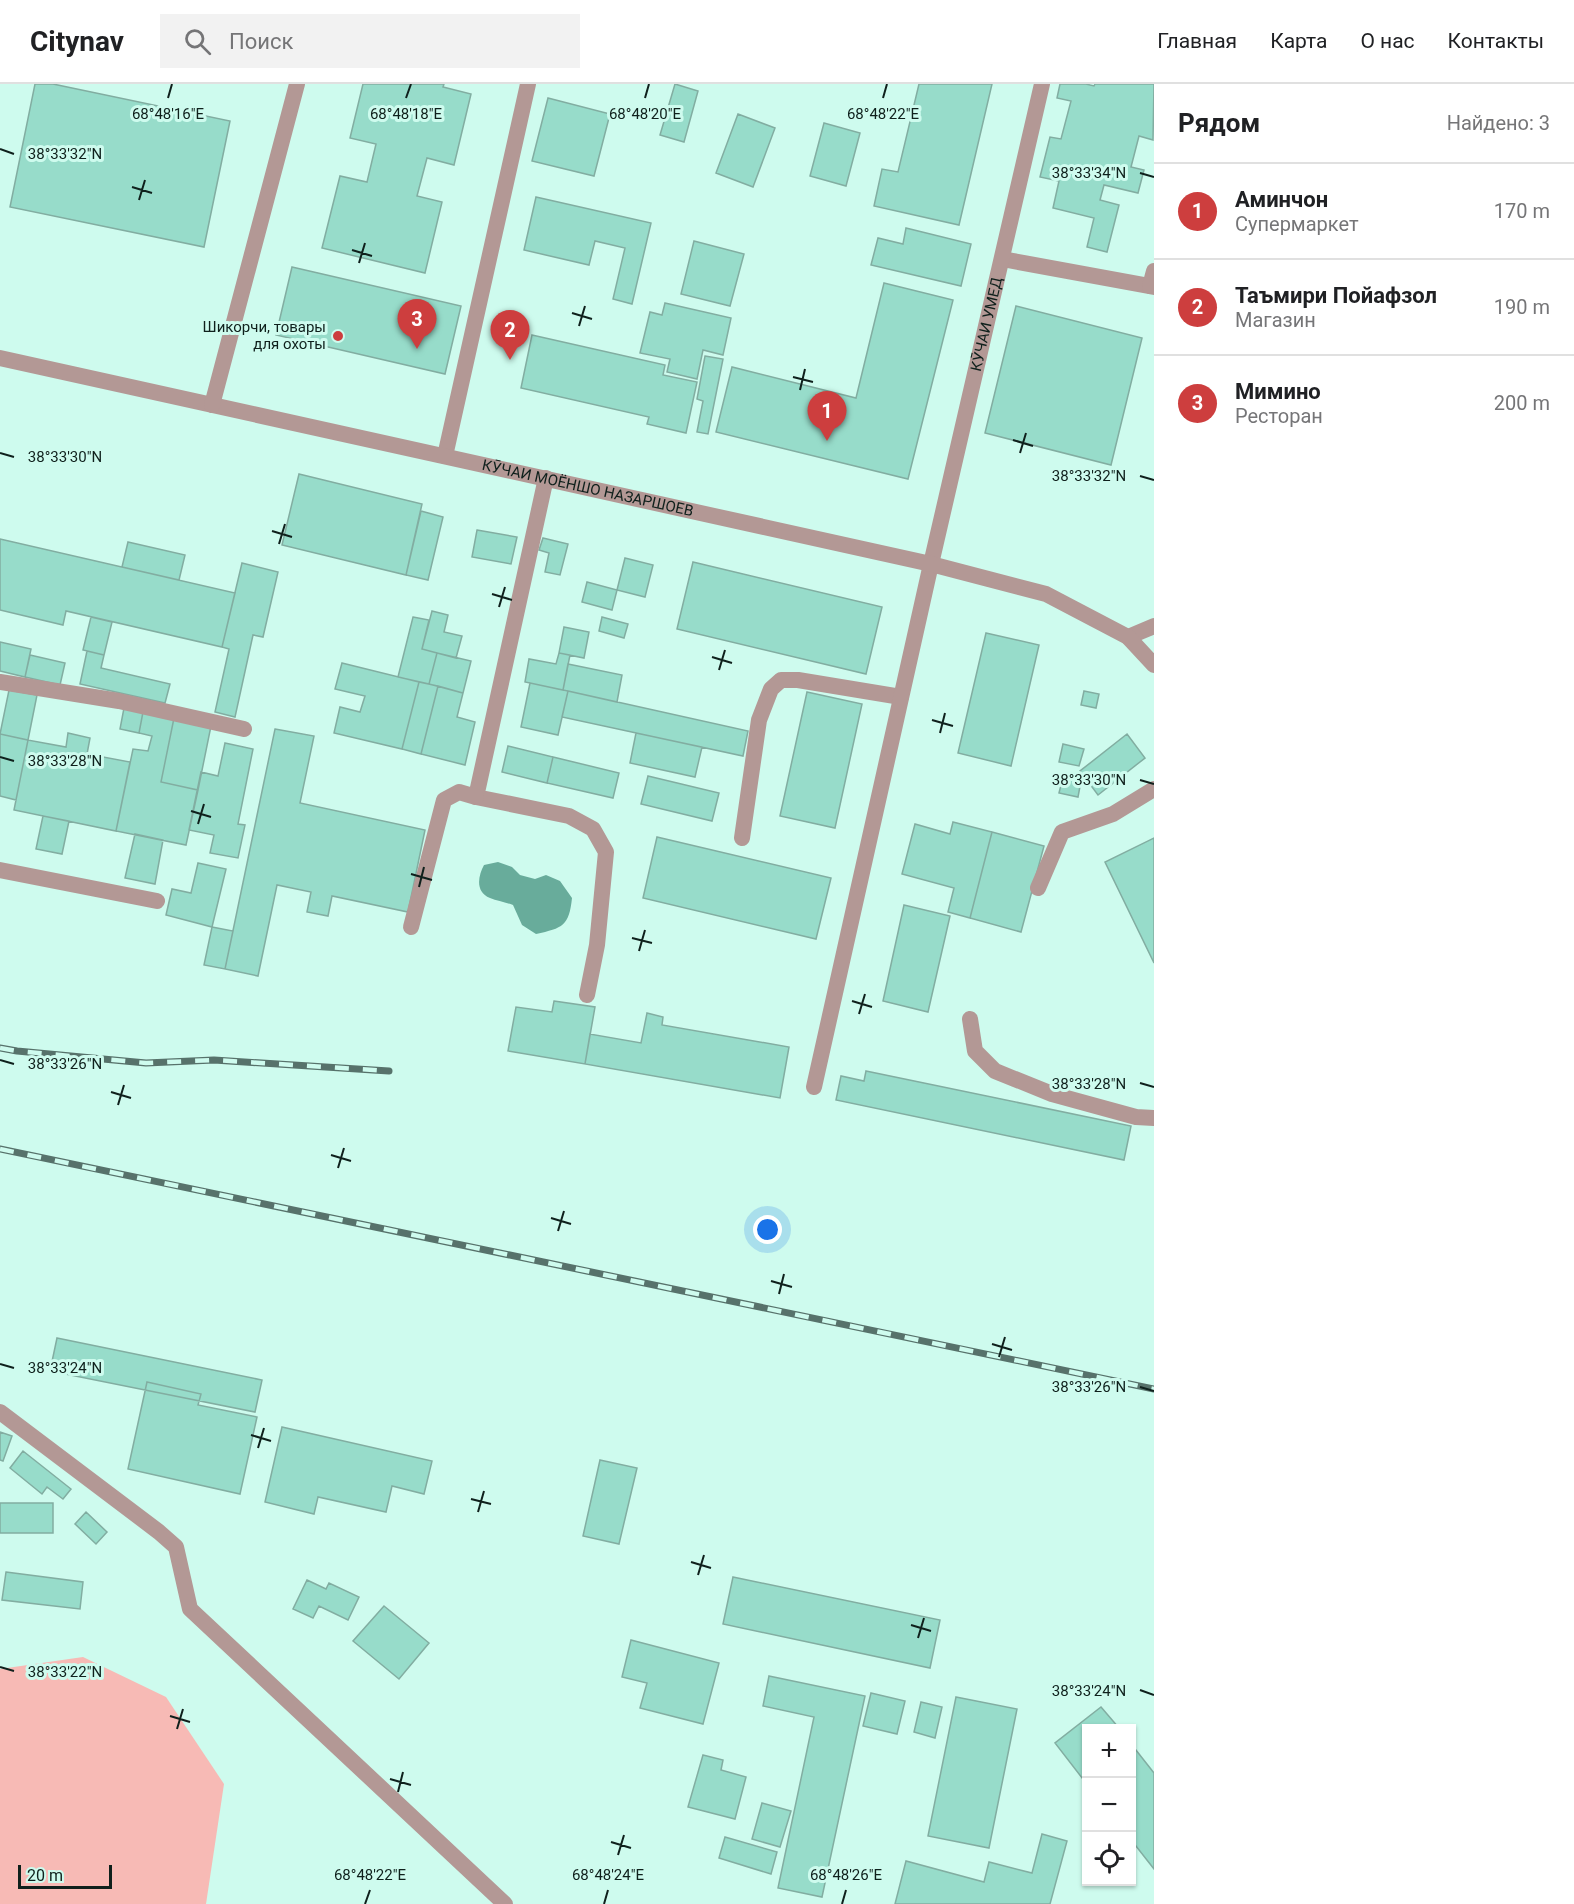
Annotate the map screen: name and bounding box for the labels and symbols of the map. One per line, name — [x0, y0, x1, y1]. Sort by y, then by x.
text: 68°48'16"E — [132, 105, 205, 123]
text: 68°48'18"E — [370, 105, 443, 123]
text: 68°48'20"E — [609, 105, 682, 123]
text: 68°48'22"E — [847, 105, 920, 123]
text: 38°33'32"N — [28, 145, 102, 163]
text: 38°33'34"N — [1052, 164, 1126, 182]
street label: КӮЧАИ УМЕД — [967, 275, 1006, 373]
pin: 3 — [398, 300, 436, 349]
pin: 2 — [490, 310, 530, 360]
place label: Шикорчи, товары для охоты — [203, 318, 326, 353]
marker: Шикорчи, товары для охоты — [331, 329, 345, 343]
pin: 1 — [808, 392, 846, 441]
text: 38°33'30"N — [28, 448, 102, 466]
street label: КӮЧАИ МОЁНШО НАЗАРШОЕВ — [481, 456, 695, 520]
text: 38°33'32"N — [1052, 467, 1126, 485]
text: 38°33'28"N — [28, 752, 102, 770]
text: 38°33'30"N — [1052, 771, 1126, 789]
text: 38°33'26"N — [28, 1055, 102, 1073]
text: 38°33'28"N — [1052, 1075, 1126, 1093]
your location — [753, 1215, 782, 1244]
text: 38°33'24"N — [28, 1359, 102, 1377]
text: 38°33'26"N — [1052, 1378, 1126, 1396]
text: 38°33'22"N — [28, 1663, 102, 1681]
text: 38°33'24"N — [1052, 1682, 1126, 1700]
scale bar — [18, 1862, 112, 1890]
text: 68°48'22"E — [334, 1866, 407, 1884]
text: 68°48'24"E — [572, 1866, 645, 1884]
text: 68°48'26"E — [810, 1866, 883, 1884]

